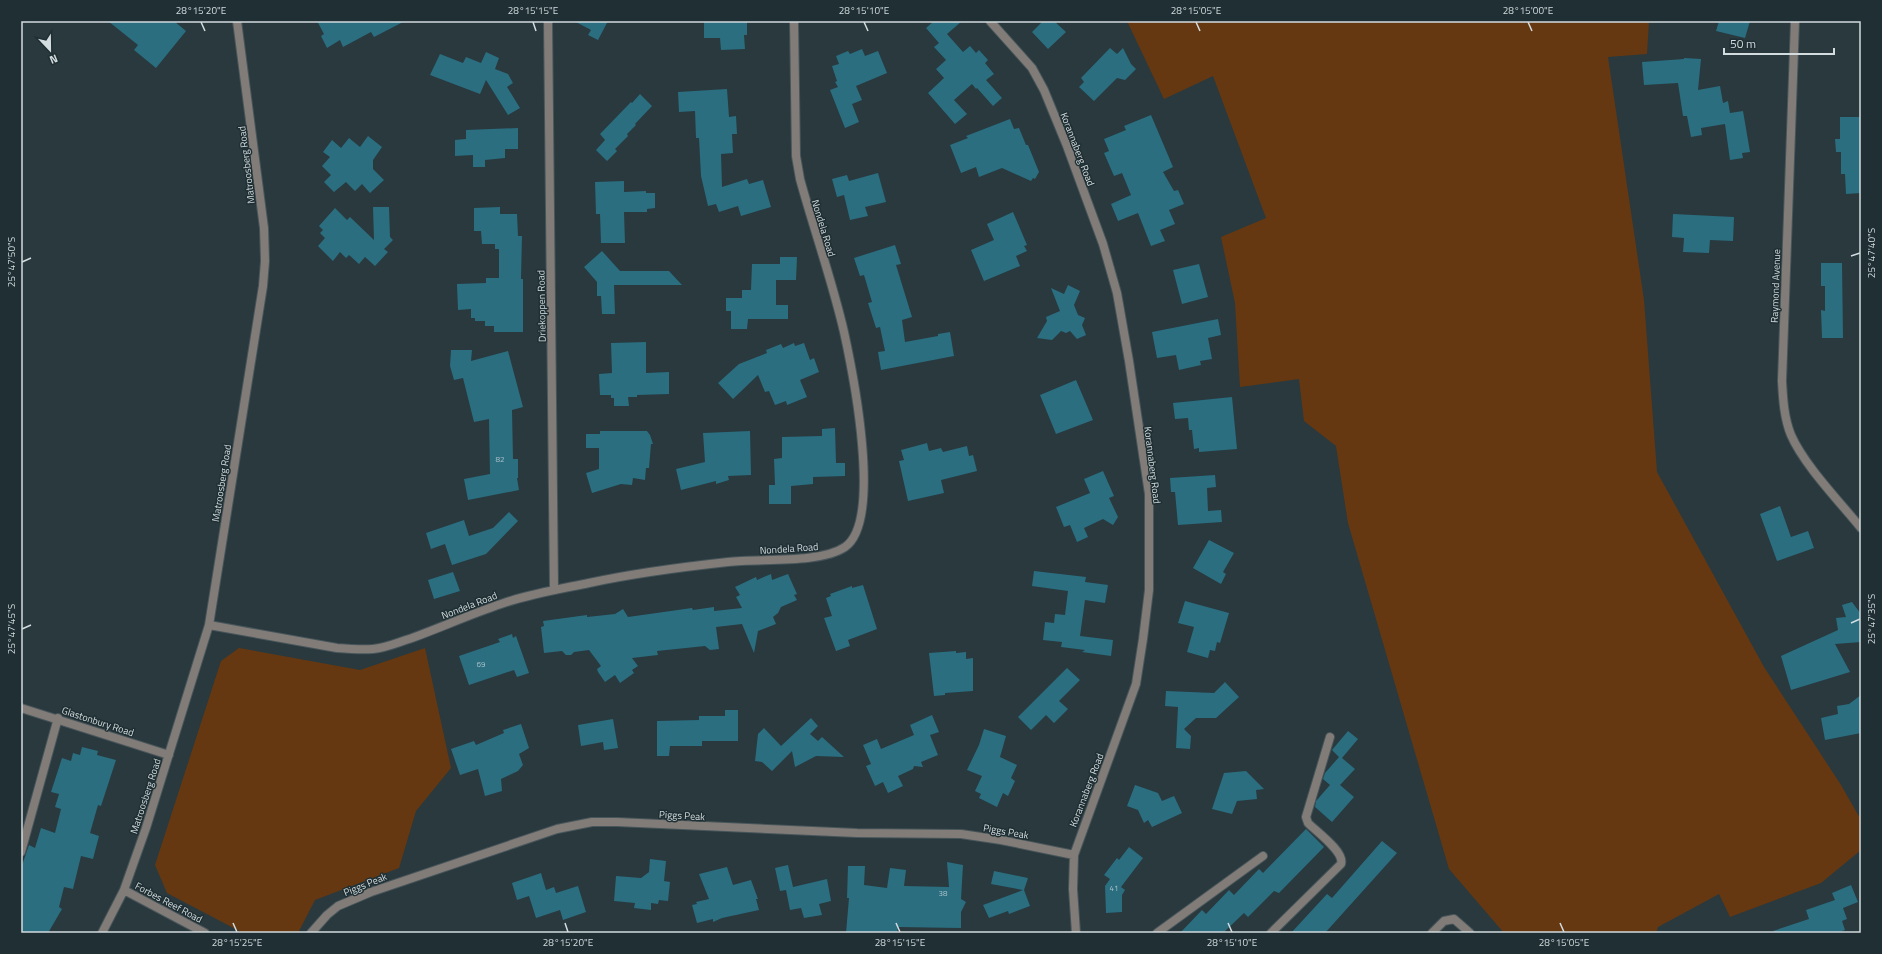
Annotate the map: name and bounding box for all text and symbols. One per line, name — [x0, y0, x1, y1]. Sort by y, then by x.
text: 28°15'20"E — [176, 3, 227, 18]
text: 28°15'15"E — [508, 3, 559, 18]
text: 28°15'10"E — [839, 3, 890, 18]
text: 28°15'05"E — [1171, 3, 1222, 18]
text: 28°15'00"E — [1503, 3, 1554, 18]
north arrow — [30, 30, 70, 70]
scale bar — [1724, 30, 1834, 56]
text: 50 m — [1730, 34, 1756, 53]
text: N — [47, 50, 60, 68]
street label: Korannaberg Road — [1057, 110, 1098, 188]
street label: Matroosberg Road — [234, 125, 259, 205]
street label: Nondela Road — [808, 198, 839, 258]
text: 25°47'40"S — [1864, 228, 1879, 278]
text: 25°47'50"S — [4, 237, 19, 287]
street label: Raymond Avenue — [1767, 249, 1784, 323]
street label: Driekoppen Road — [533, 270, 550, 342]
street label: Korannaberg Road — [1140, 426, 1165, 505]
street label: Matroosberg Road — [208, 443, 235, 523]
house number: 82 — [496, 453, 504, 465]
street label: Nondela Road — [759, 539, 819, 558]
street label: Nondela Road — [439, 588, 499, 623]
text: 25°47'35"S — [1864, 594, 1879, 644]
text: 25°47'45"S — [4, 604, 19, 654]
house number: 69 — [477, 658, 486, 670]
street label: Glastonbury Road — [60, 703, 136, 740]
street label: Korannaberg Road — [1066, 751, 1107, 829]
street label: Matroosberg Road — [126, 757, 165, 836]
street label: Piggs Peak — [659, 807, 706, 824]
street label: Piggs Peak — [982, 820, 1030, 843]
street label: Piggs Peak — [341, 869, 390, 900]
street label: Forbes Reef Road — [132, 878, 205, 927]
house number: 41 — [1110, 882, 1118, 894]
house number: 38 — [939, 887, 948, 899]
text: 28°15'25"E — [212, 935, 263, 950]
text: 28°15'20"E — [543, 935, 594, 950]
text: 28°15'15"E — [875, 935, 926, 950]
text: 28°15'10"E — [1207, 935, 1258, 950]
text: 28°15'05"E — [1539, 935, 1590, 950]

